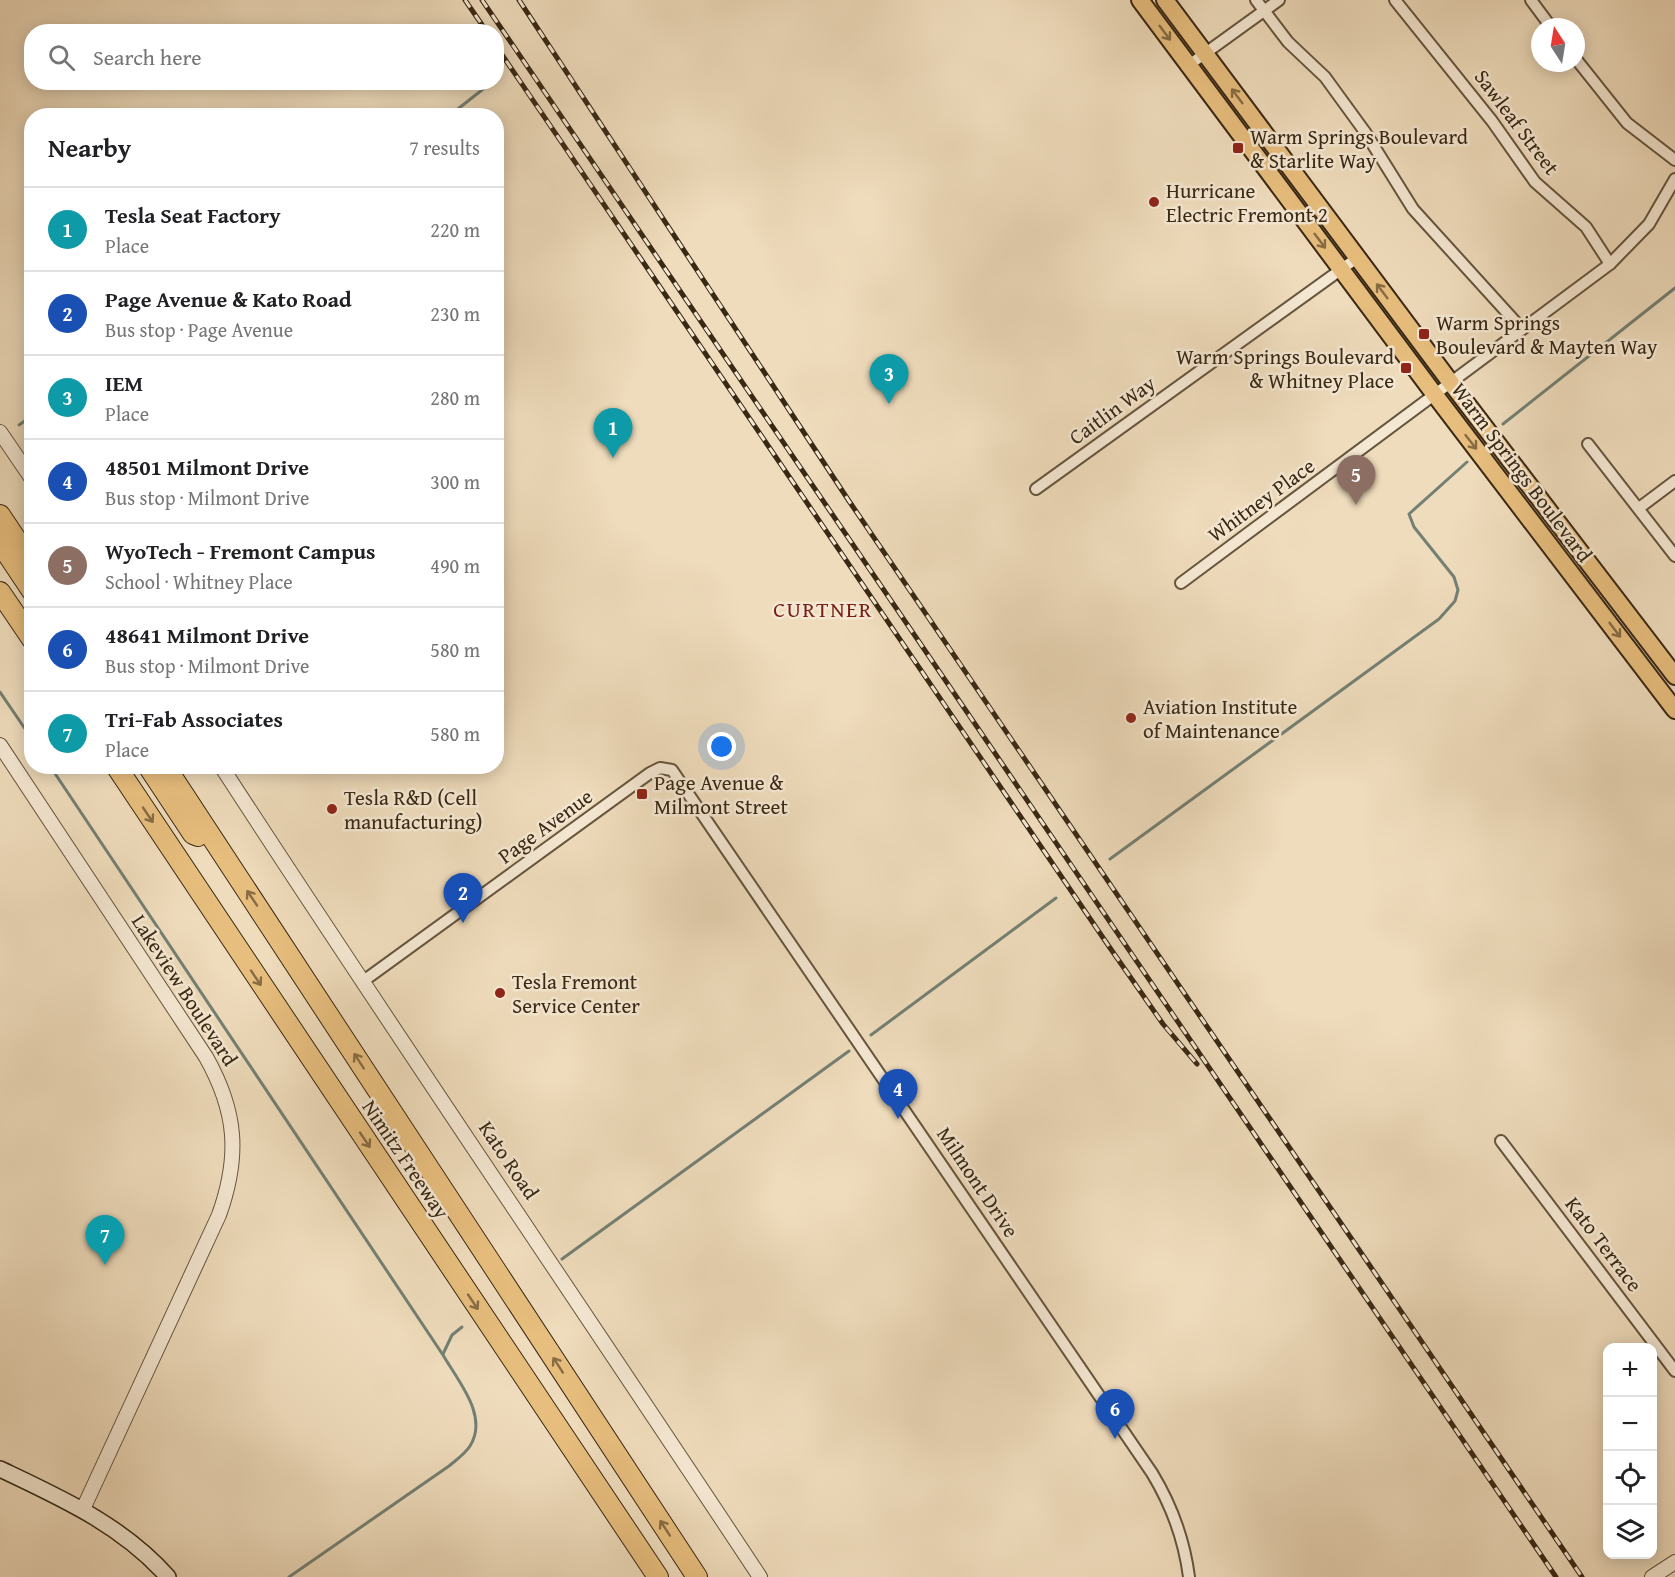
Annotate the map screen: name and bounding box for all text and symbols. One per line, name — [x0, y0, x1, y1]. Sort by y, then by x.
north arrow — [1531, 18, 1585, 72]
search box — [24, 24, 504, 90]
one-way arrow — [1159, 24, 1171, 40]
icon: search — [45, 41, 78, 74]
text: Search here — [93, 41, 202, 73]
street label: Sawleaf Street — [1467, 63, 1567, 182]
one-way arrow — [1231, 88, 1244, 104]
place label: Warm Springs Boulevard & Starlite Way — [1250, 121, 1469, 176]
text: Nearby — [48, 128, 131, 167]
text: 7 results — [409, 133, 480, 162]
marker: Warm Springs Boulevard & Starlite Way — [1231, 141, 1245, 155]
place label: Hurricane Electric Fremont 2 — [1166, 175, 1328, 230]
marker: Hurricane Electric Fremont 2 — [1147, 195, 1161, 209]
text: Tesla Seat Factory — [105, 199, 281, 231]
text: 1 — [62, 215, 73, 244]
text: 220 m — [430, 215, 480, 244]
text: Place — [105, 231, 149, 260]
one-way arrow — [1314, 232, 1326, 248]
text: Page Avenue & Kato Road — [105, 283, 352, 315]
one-way arrow — [1376, 284, 1388, 300]
text: 2 — [62, 299, 73, 328]
text: 230 m — [430, 299, 480, 328]
place label: Warm Springs Boulevard & Mayten Way — [1436, 307, 1658, 362]
text: Bus stop · Page Avenue — [105, 315, 293, 344]
marker: Warm Springs Boulevard & Mayten Way — [1417, 327, 1431, 341]
place label: Warm Springs Boulevard & Whitney Place — [1176, 341, 1395, 396]
pin: 3 — [870, 354, 908, 404]
marker: Warm Springs Boulevard & Whitney Place — [1399, 361, 1413, 375]
text: IEM — [105, 367, 143, 399]
street label: Caitlin Way — [1062, 368, 1162, 452]
street label: Warm Springs Boulevard — [1444, 376, 1600, 569]
text: 3 — [62, 383, 73, 412]
text: 280 m — [430, 383, 480, 412]
text: Place — [105, 399, 149, 428]
pin: 1 — [594, 408, 632, 458]
one-way arrow — [1465, 433, 1477, 449]
street label: Whitney Place — [1201, 450, 1321, 550]
text: 48501 Milmont Drive — [105, 451, 309, 483]
pin: 5 — [1336, 456, 1376, 505]
text: 4 — [62, 467, 73, 496]
text: 300 m — [430, 467, 480, 496]
text: Bus stop · Milmont Drive — [105, 483, 309, 512]
text: WyoTech - Fremont Campus — [105, 535, 375, 567]
text: 5 — [62, 551, 73, 580]
text: 490 m — [430, 551, 480, 580]
text: School · Whitney Place — [105, 567, 293, 596]
district label: CURTNER — [773, 593, 873, 625]
text: 48641 Milmont Drive — [105, 619, 309, 651]
one-way arrow — [1608, 622, 1621, 638]
text: 6 — [62, 635, 73, 664]
text: 580 m — [430, 635, 480, 664]
text: Bus stop · Milmont Drive — [105, 651, 309, 680]
place label: Aviation Institute of Maintenance — [1143, 691, 1298, 746]
text: Tri-Fab Associates — [105, 703, 283, 735]
marker: Aviation Institute of Maintenance — [1124, 711, 1138, 725]
text: 7 — [62, 719, 73, 748]
text: 580 m — [430, 719, 480, 748]
your location — [707, 732, 736, 761]
text: Place — [105, 735, 149, 764]
place label: Page Avenue & Milmont Street — [654, 767, 788, 822]
street label: Page Avenue — [491, 781, 599, 871]
place label: Tesla R&D (Cell manufacturing) — [344, 782, 483, 837]
marker: Page Avenue & Milmont Street — [635, 787, 649, 801]
marker: Tesla R&D (Cell manufacturing) — [325, 802, 339, 816]
one-way arrow — [143, 806, 155, 823]
pin: 2 — [444, 874, 482, 923]
one-way arrow — [246, 891, 258, 907]
street label: Lakeview Boulevard — [124, 908, 246, 1073]
place label: Tesla Fremont Service Center — [512, 966, 640, 1021]
one-way arrow — [250, 969, 263, 986]
marker: Tesla Fremont Service Center — [493, 986, 507, 1000]
one-way arrow — [353, 1053, 365, 1070]
pin: 4 — [878, 1070, 918, 1119]
street label: Nimitz Freeway — [355, 1093, 458, 1225]
street label: Kato Road — [471, 1114, 547, 1206]
street label: Milmont Drive — [929, 1120, 1027, 1244]
one-way arrow — [359, 1131, 371, 1147]
street label: Kato Terrace — [1558, 1190, 1650, 1298]
pin: 7 — [86, 1216, 124, 1265]
one-way arrow — [467, 1293, 480, 1310]
map controls — [1603, 1343, 1657, 1559]
button: + — [1603, 1343, 1657, 1397]
one-way arrow — [552, 1357, 564, 1374]
pin: 6 — [1096, 1390, 1134, 1439]
button: − — [1603, 1397, 1657, 1451]
button: locate — [1603, 1451, 1657, 1505]
button: layers — [1603, 1505, 1657, 1559]
one-way arrow — [659, 1520, 671, 1537]

